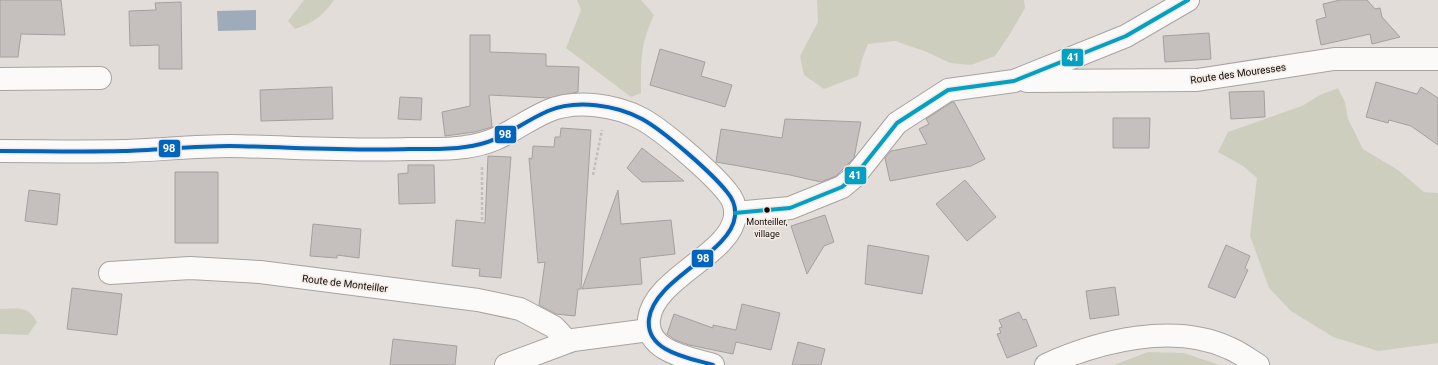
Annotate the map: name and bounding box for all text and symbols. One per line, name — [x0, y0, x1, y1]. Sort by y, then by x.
line badge: 41 — [1061, 48, 1084, 67]
text: 41 — [1067, 51, 1079, 64]
street label: Route des Mouresses — [1190, 61, 1287, 86]
line badge: 98 — [494, 125, 517, 144]
text: 98 — [499, 128, 511, 141]
line badge: 98 — [158, 139, 181, 158]
text: 98 — [163, 142, 175, 155]
line badge: 41 — [844, 166, 867, 185]
text: 41 — [849, 169, 861, 182]
marker: Monteiller, village — [762, 205, 772, 215]
place label: Monteiller, village — [746, 217, 788, 239]
line badge: 98 — [691, 249, 714, 268]
text: 98 — [697, 252, 709, 265]
street label: Route de Monteiller — [301, 273, 389, 294]

